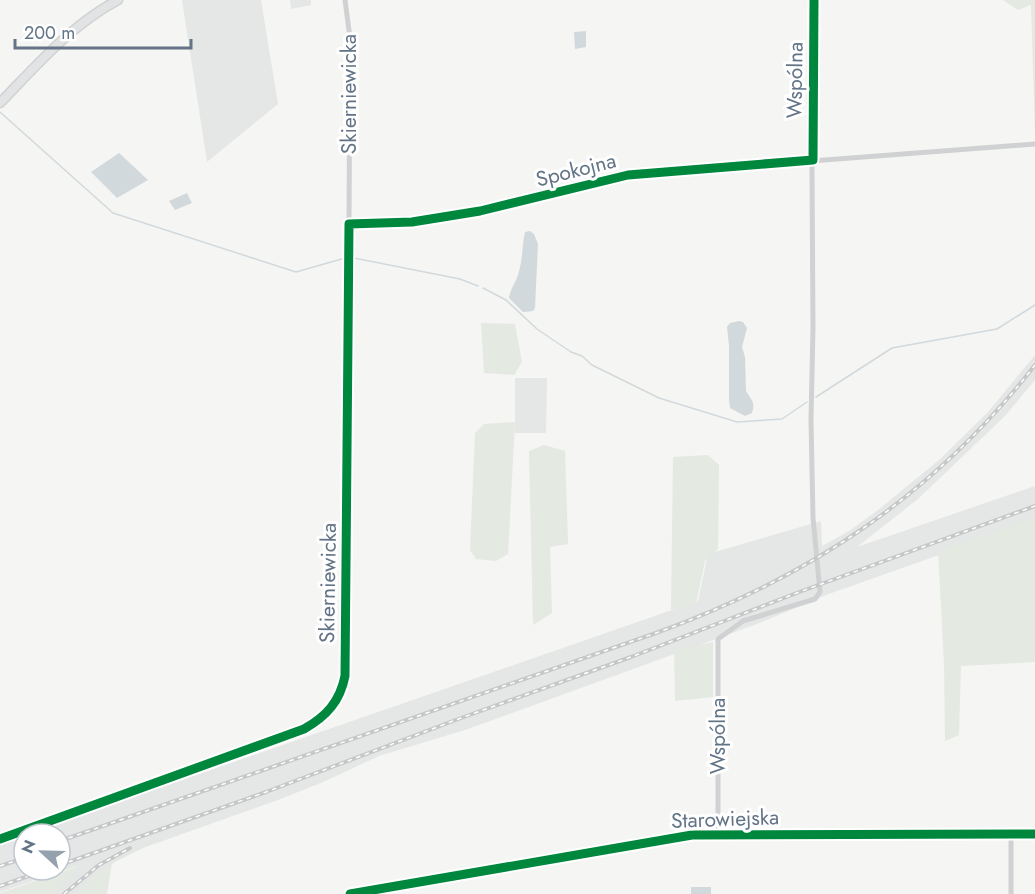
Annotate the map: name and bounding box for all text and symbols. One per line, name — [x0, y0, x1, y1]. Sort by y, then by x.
scale bar — [15, 12, 190, 50]
text: 200 m — [24, 20, 75, 46]
street label: Skierniewicka — [334, 34, 364, 154]
street label: Wspólna — [779, 41, 811, 119]
street label: Spokojna — [533, 146, 619, 194]
street label: Skierniewicka — [312, 523, 344, 643]
street label: Wspólna — [703, 698, 733, 774]
street label: Starowiejska — [670, 802, 780, 836]
north arrow — [12, 822, 72, 882]
text: N — [16, 836, 42, 857]

